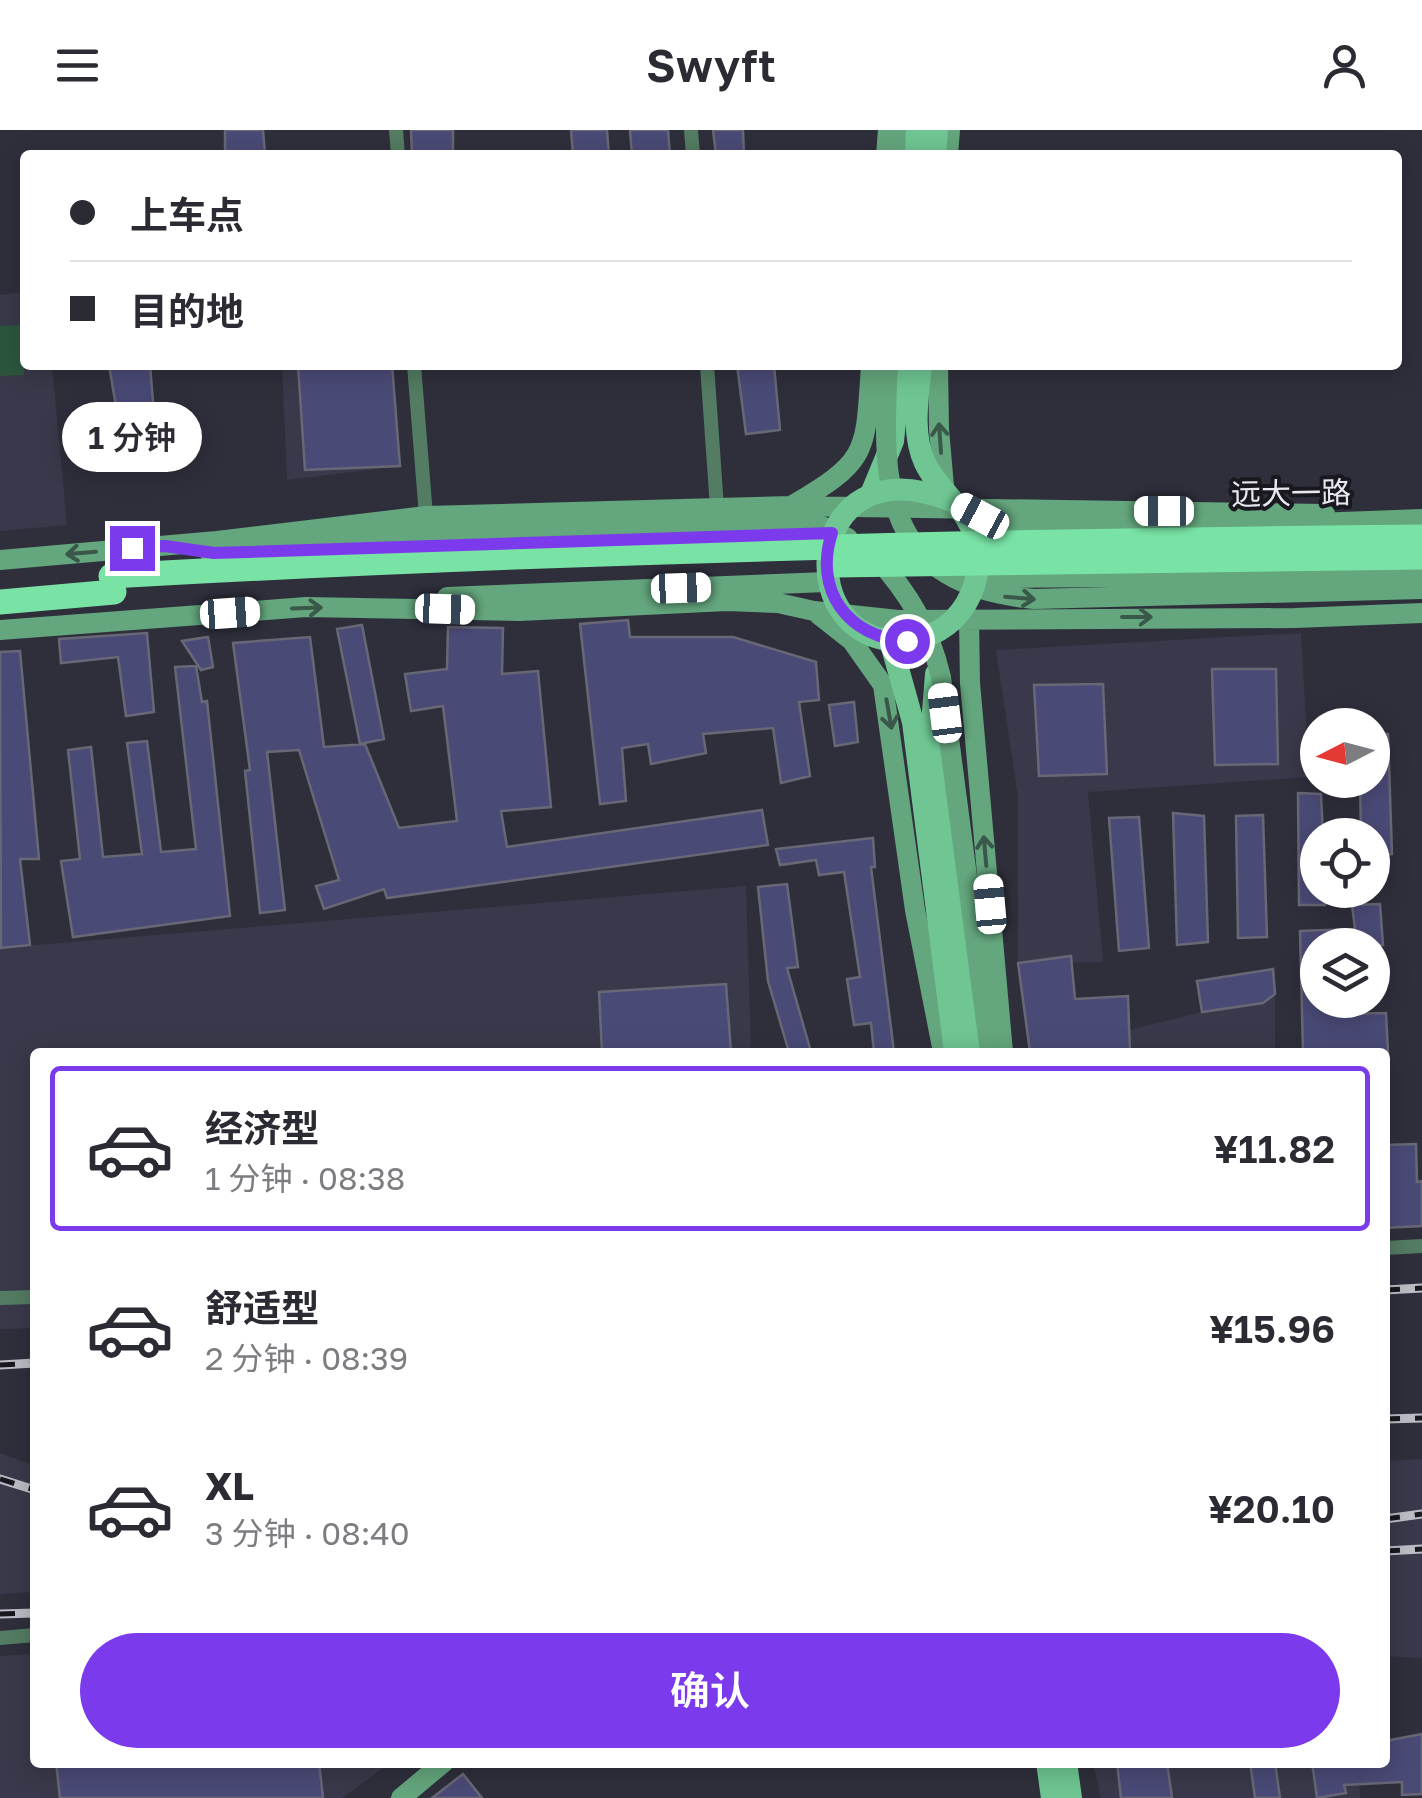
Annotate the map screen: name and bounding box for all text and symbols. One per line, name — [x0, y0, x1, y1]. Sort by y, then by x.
icon: menu — [50, 38, 105, 93]
text: Swyft — [646, 38, 776, 92]
icon: person — [1317, 38, 1372, 93]
text: 上车点 — [130, 192, 244, 237]
text: 目的地 — [130, 288, 244, 333]
callout: 1 分钟 — [62, 403, 202, 473]
text: 1 分钟 — [88, 418, 176, 456]
one-way arrow — [930, 422, 949, 454]
street label: 远大一路 — [1231, 474, 1351, 512]
car — [946, 489, 1014, 543]
car — [1134, 496, 1194, 526]
route end — [110, 526, 155, 571]
one-way arrow — [66, 543, 98, 562]
car — [650, 572, 712, 604]
one-way arrow — [1003, 588, 1035, 607]
car — [414, 593, 476, 625]
car — [199, 596, 261, 630]
one-way arrow — [290, 598, 322, 617]
one-way arrow — [1120, 608, 1152, 626]
route start — [885, 619, 930, 664]
car — [926, 681, 964, 745]
one-way arrow — [881, 697, 900, 729]
north arrow — [1300, 708, 1390, 798]
map controls — [1300, 708, 1390, 1018]
button: locate — [1300, 818, 1390, 908]
one-way arrow — [976, 835, 995, 867]
car — [972, 873, 1008, 935]
button: layers — [1300, 928, 1390, 1018]
icon: car — [85, 1104, 175, 1194]
text: 经济型 — [205, 1105, 319, 1150]
text: ¥11.82 — [1214, 1126, 1335, 1171]
text: 1 分钟 · 08:38 — [205, 1159, 405, 1197]
icon: car — [85, 1284, 175, 1374]
text: 舒适型 — [205, 1285, 319, 1330]
text: ¥15.96 — [1209, 1306, 1335, 1351]
text: 2 分钟 · 08:39 — [205, 1339, 408, 1377]
text: XL — [205, 1463, 254, 1508]
icon: car — [85, 1464, 175, 1554]
text: ¥20.10 — [1208, 1486, 1335, 1531]
text: 3 分钟 · 08:40 — [205, 1514, 410, 1552]
button: 确认 — [80, 1633, 1340, 1748]

